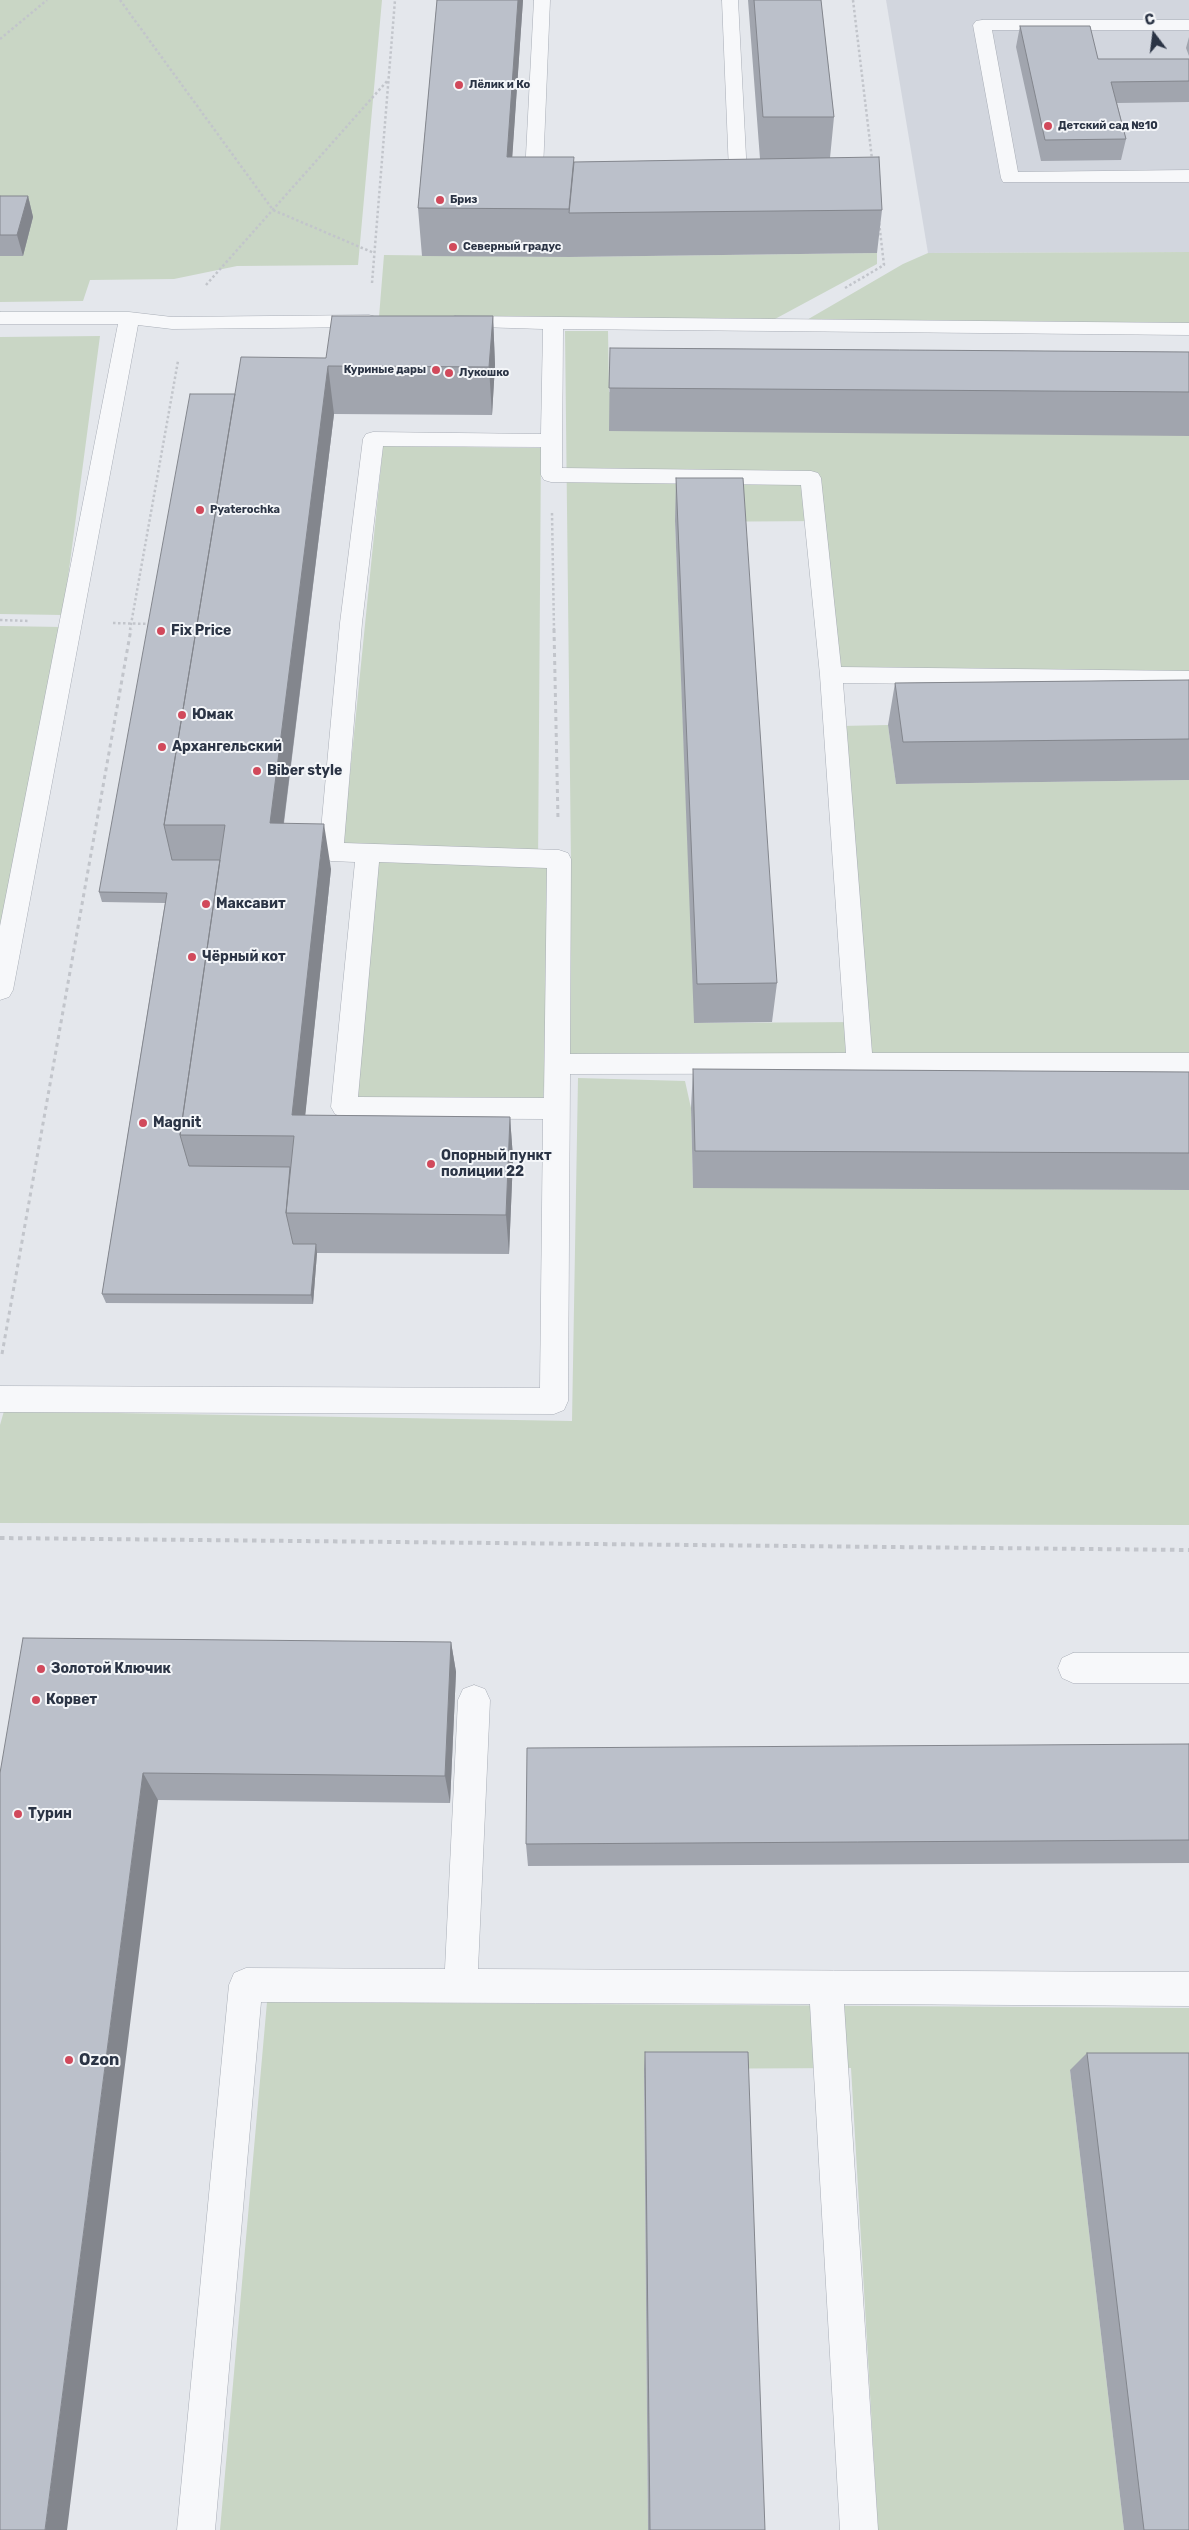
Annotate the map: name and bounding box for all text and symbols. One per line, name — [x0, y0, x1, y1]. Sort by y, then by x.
north arrow — [1129, 10, 1179, 60]
text: С — [1143, 11, 1157, 30]
place label: Лёлик и Ко — [469, 78, 530, 92]
marker: Лёлик и Ко — [453, 79, 465, 91]
place label: Детский сад №10 — [1058, 119, 1158, 133]
marker: Детский сад №10 — [1042, 120, 1054, 132]
place label: Бриз — [450, 193, 477, 207]
marker: Бриз — [434, 194, 446, 206]
place label: Северный градус — [463, 240, 561, 254]
marker: Северный градус — [447, 241, 459, 253]
place label: Куриные дары — [344, 363, 426, 377]
marker: Куриные дары — [430, 364, 442, 376]
place label: Лукошко — [459, 366, 509, 380]
marker: Лукошко — [443, 367, 455, 379]
place label: Pyaterochka — [210, 503, 280, 517]
marker: Pyaterochka — [194, 504, 206, 516]
place label: Fix Price — [171, 623, 231, 639]
marker: Fix Price — [155, 625, 167, 637]
place label: Юмак — [192, 707, 233, 723]
marker: Юмак — [176, 709, 188, 721]
place label: Архангельский — [172, 739, 282, 755]
marker: Архангельский — [156, 741, 168, 753]
place label: Biber style — [267, 763, 342, 779]
marker: Biber style — [251, 765, 263, 777]
place label: Максавит — [216, 896, 286, 912]
marker: Максавит — [200, 898, 212, 910]
place label: Чёрный кот — [202, 949, 286, 965]
marker: Чёрный кот — [186, 951, 198, 963]
place label: Magnit — [153, 1115, 201, 1131]
marker: Magnit — [137, 1117, 149, 1129]
place label: Опорный пункт полиции 22 — [441, 1148, 552, 1180]
marker: Опорный пункт полиции 22 — [425, 1158, 437, 1170]
place label: Золотой Ключик — [51, 1661, 171, 1677]
marker: Золотой Ключик — [35, 1663, 47, 1675]
place label: Корвет — [46, 1692, 97, 1708]
marker: Корвет — [30, 1694, 42, 1706]
place label: Турин — [28, 1806, 72, 1822]
marker: Турин — [12, 1808, 24, 1820]
place label: Ozon — [79, 2050, 119, 2070]
marker: Ozon — [63, 2054, 75, 2066]

